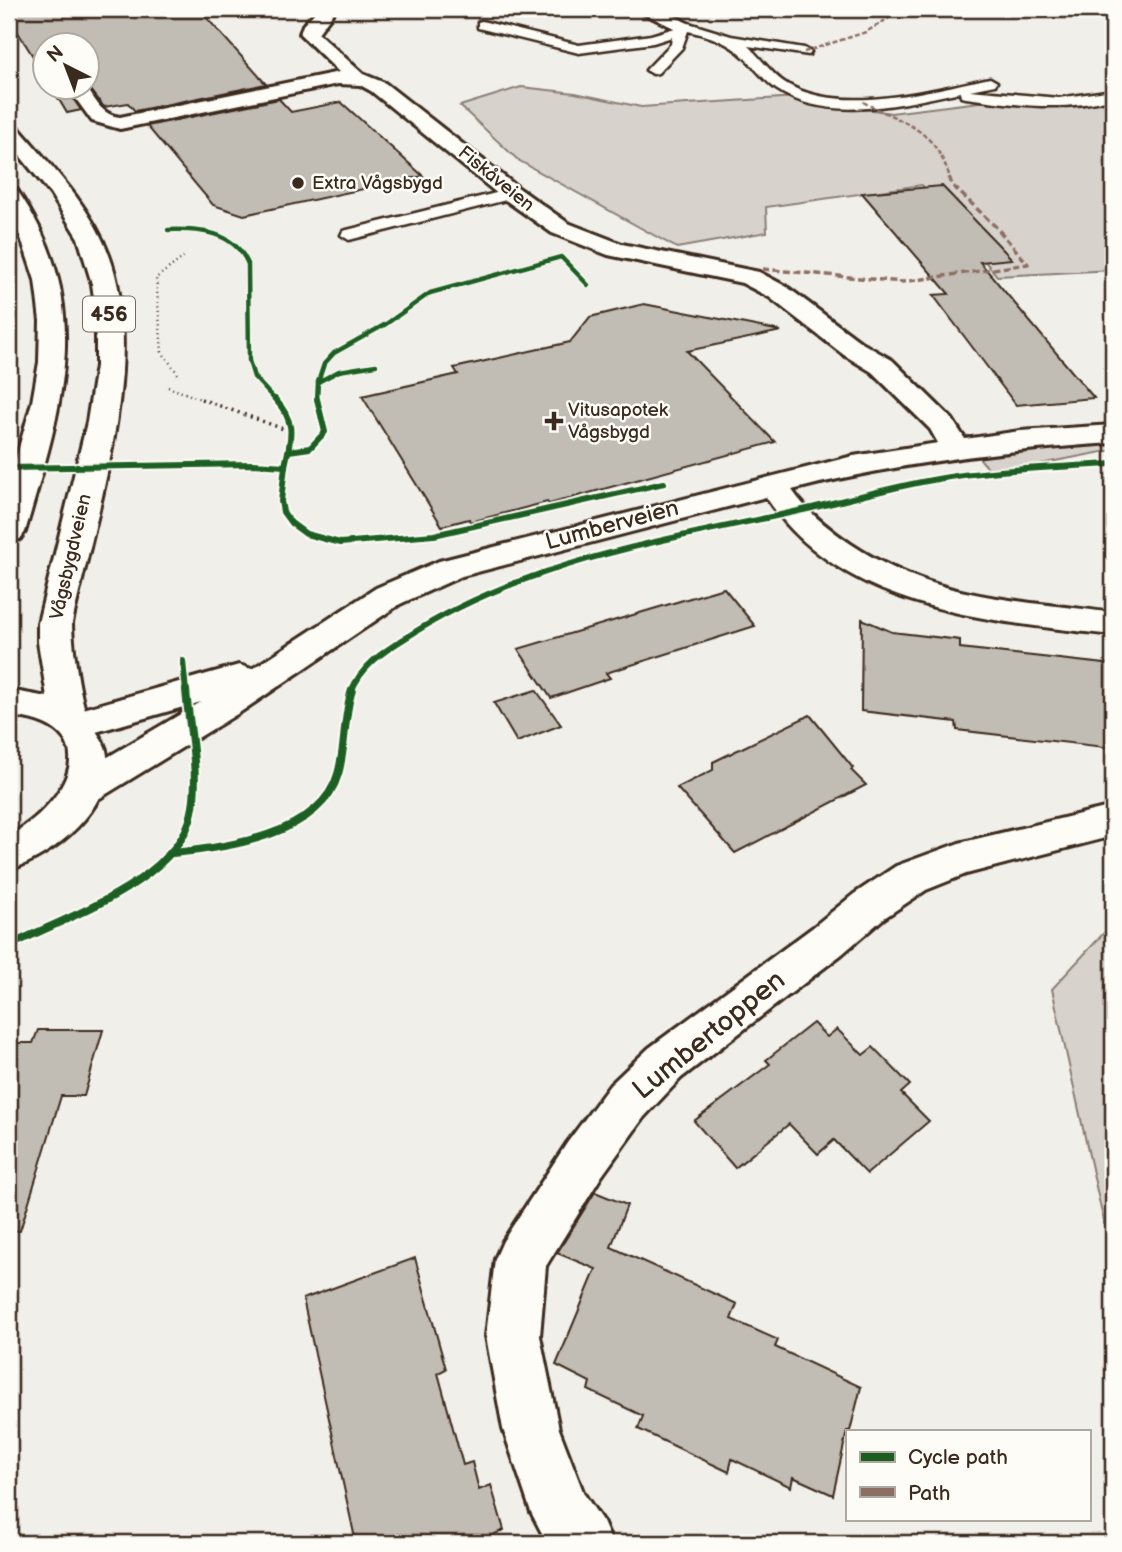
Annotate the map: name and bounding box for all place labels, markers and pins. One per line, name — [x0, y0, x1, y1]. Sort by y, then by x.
place label: Extra Vågsbygd — [312, 172, 443, 195]
marker: Extra Vågsbygd — [290, 175, 306, 191]
place label: Vitusapotek Vågsbygd — [568, 399, 669, 444]
marker: Vitusapotek Vågsbygd — [546, 413, 562, 429]

